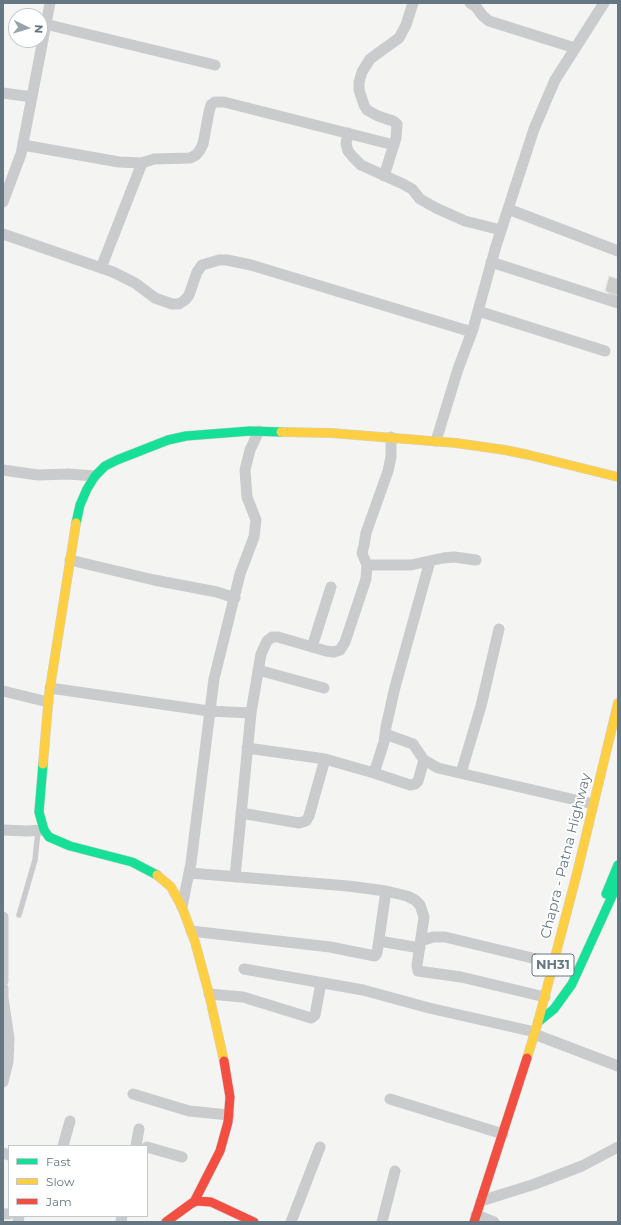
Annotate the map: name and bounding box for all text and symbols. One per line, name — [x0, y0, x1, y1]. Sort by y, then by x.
north arrow — [8, 8, 48, 48]
text: N — [32, 24, 46, 34]
street label: Chapra - Patna Highway — [537, 772, 595, 940]
road number: NH31 — [532, 954, 574, 976]
legend — [8, 1145, 148, 1217]
text: Fast — [46, 1154, 71, 1169]
text: Slow — [46, 1174, 75, 1189]
text: Jam — [46, 1194, 72, 1209]

